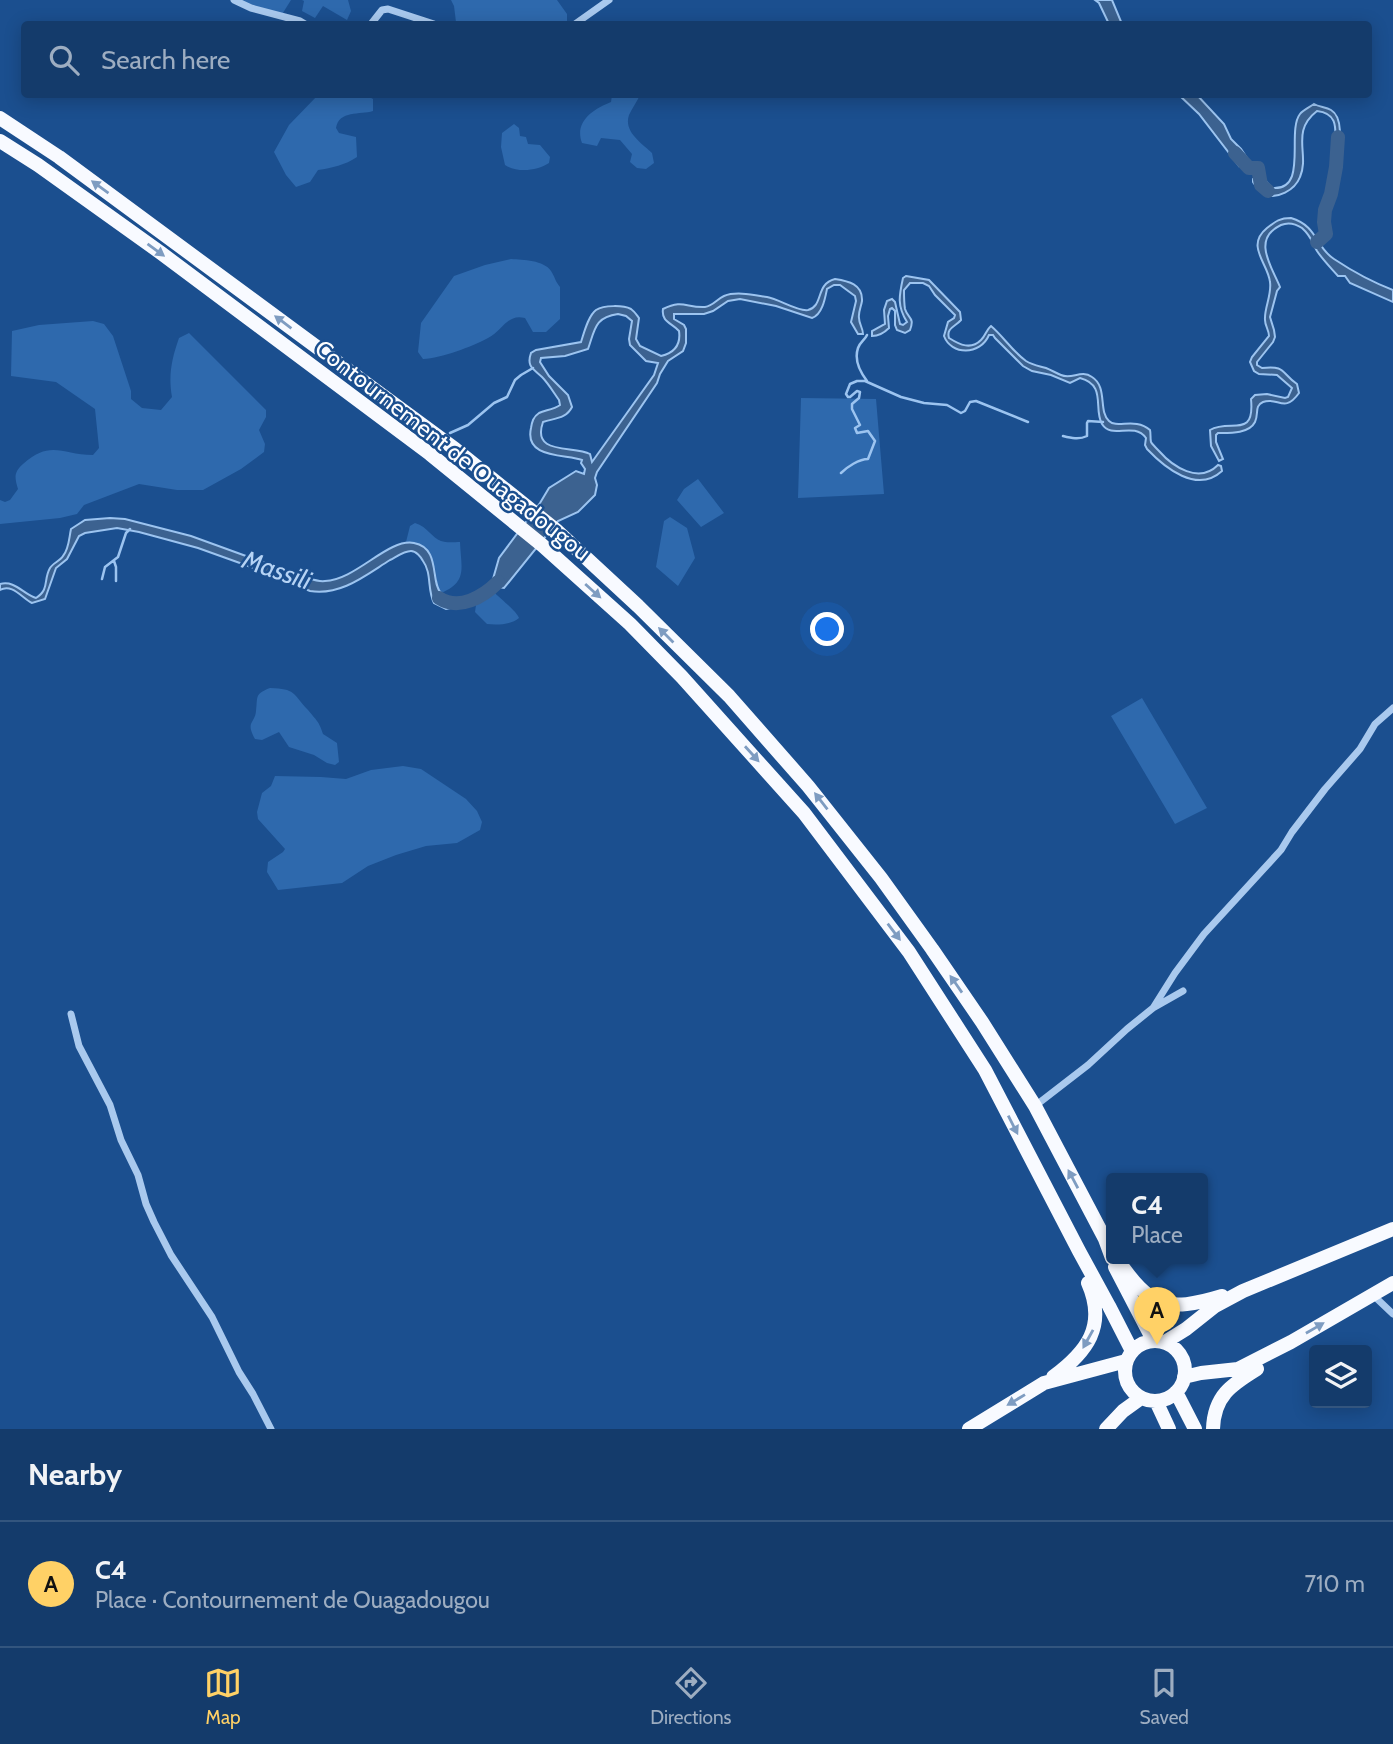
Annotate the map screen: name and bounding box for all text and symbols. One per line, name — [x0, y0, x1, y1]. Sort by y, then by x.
search box — [21, 21, 1372, 98]
icon: search — [45, 41, 83, 79]
text: Search here — [101, 44, 230, 76]
one-way arrow — [91, 180, 109, 194]
one-way arrow — [147, 243, 165, 257]
one-way arrow — [274, 315, 292, 329]
street label: Contournement de Ouagadougou — [309, 333, 597, 567]
water label: Massili — [237, 543, 316, 597]
one-way arrow — [585, 583, 602, 598]
your location — [810, 612, 844, 646]
one-way arrow — [658, 626, 675, 643]
one-way arrow — [744, 745, 760, 763]
one-way arrow — [813, 793, 828, 811]
one-way arrow — [886, 923, 900, 941]
one-way arrow — [949, 975, 963, 993]
one-way arrow — [1007, 1115, 1019, 1135]
one-way arrow — [1067, 1169, 1079, 1189]
popup — [1106, 1173, 1208, 1264]
text: C4 — [1131, 1189, 1163, 1221]
text: Place — [1131, 1221, 1183, 1249]
pin: A — [1134, 1287, 1180, 1345]
one-way arrow — [1305, 1322, 1325, 1334]
one-way arrow — [1082, 1330, 1094, 1349]
map controls — [1309, 1345, 1372, 1408]
button: layers — [1309, 1345, 1372, 1408]
one-way arrow — [1007, 1394, 1026, 1407]
text: Nearby — [28, 1456, 122, 1493]
text: C4 — [95, 1554, 127, 1586]
text: A — [44, 1570, 58, 1598]
text: 710 m — [1305, 1570, 1365, 1598]
text: Place · Contournement de Ouagadougou — [95, 1586, 490, 1614]
tab: Map — [204, 1664, 242, 1729]
tab: Directions — [650, 1664, 731, 1729]
tab: Saved — [1140, 1664, 1189, 1729]

